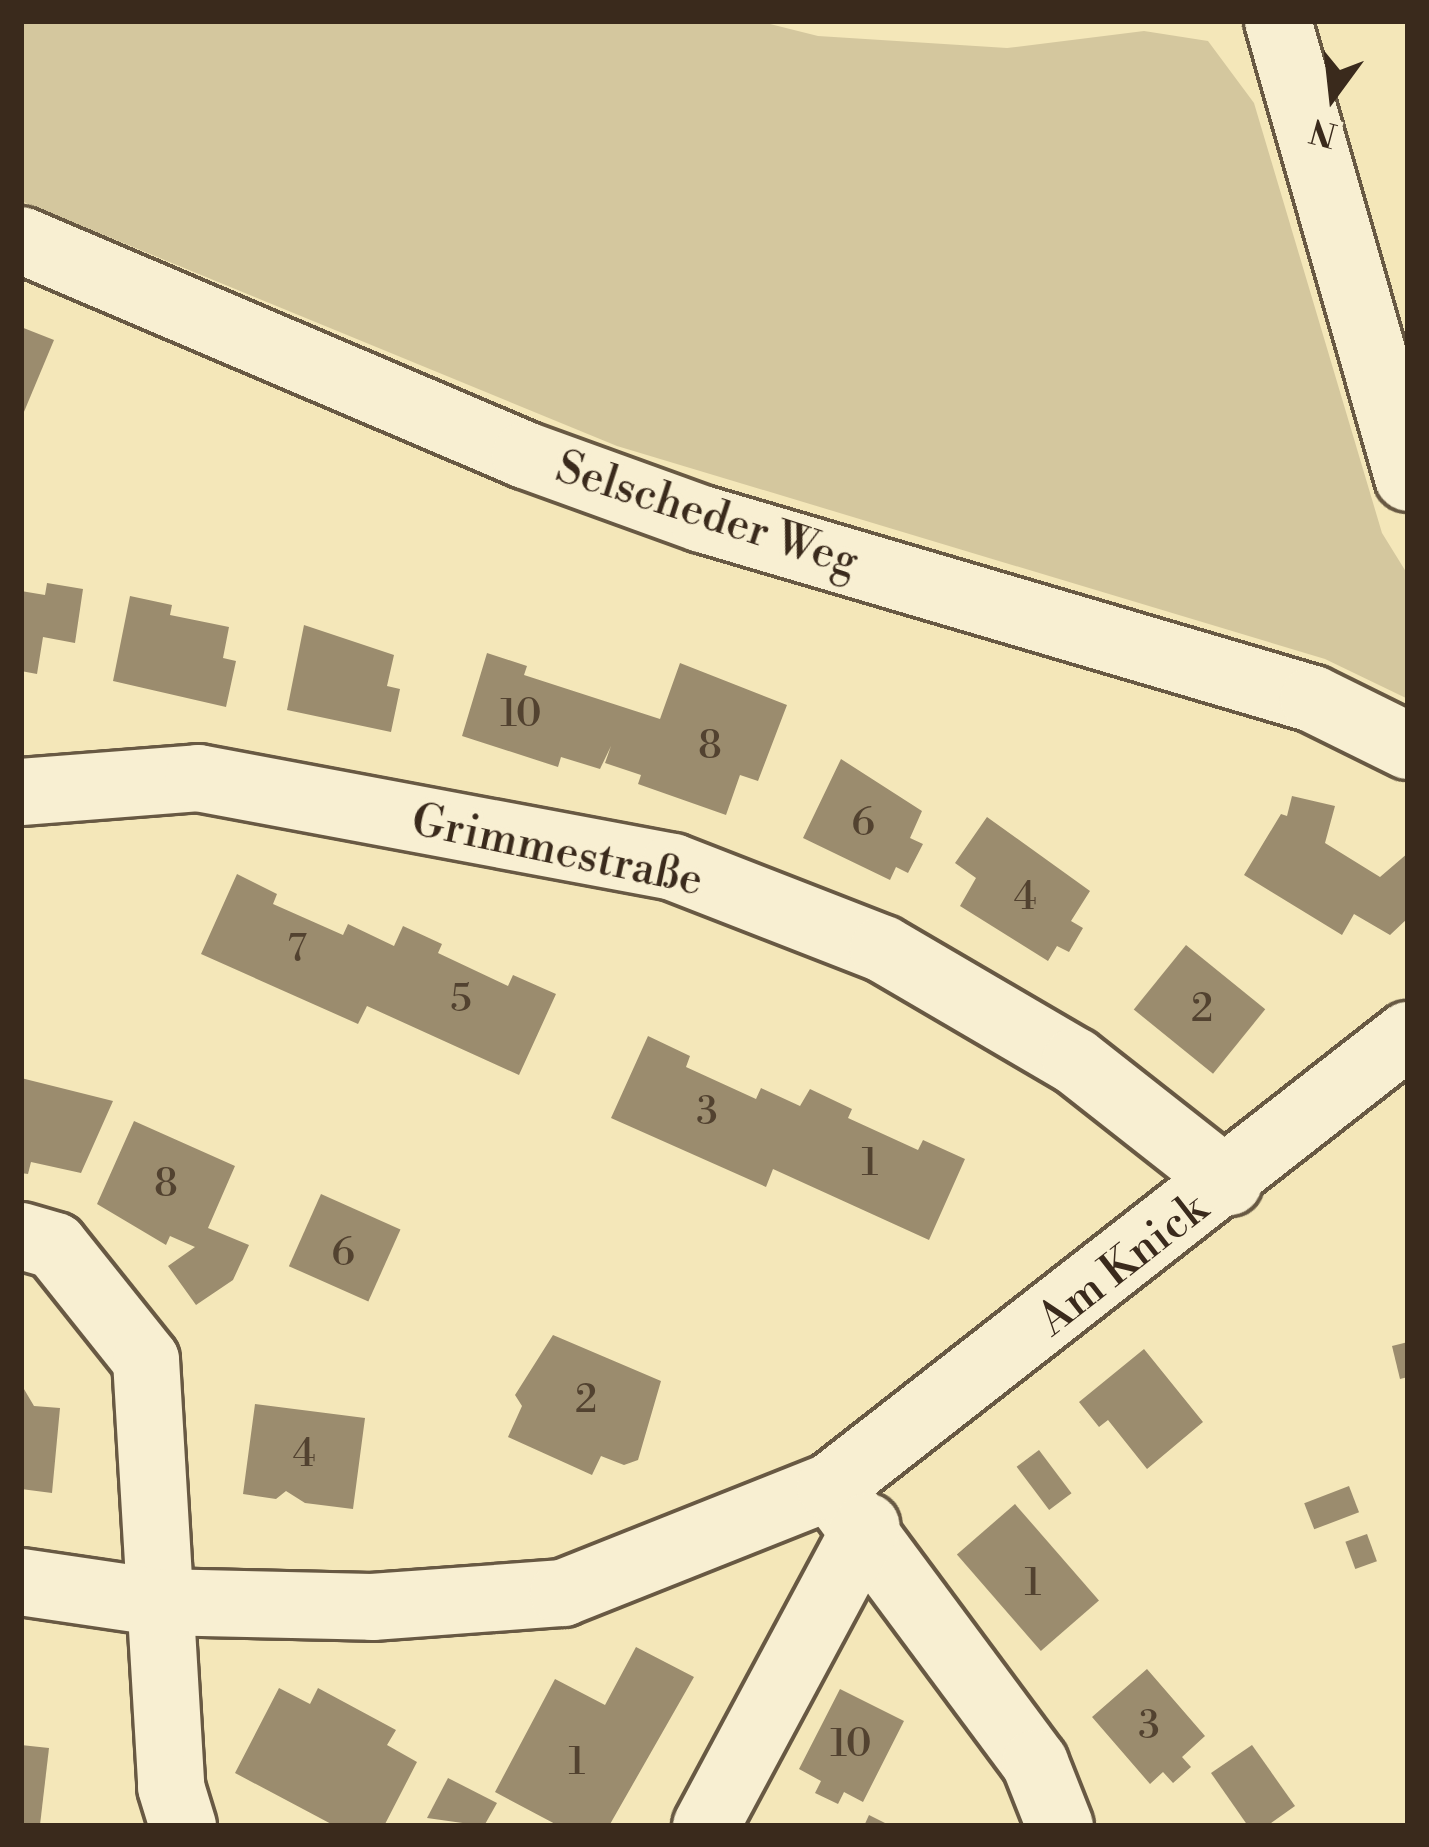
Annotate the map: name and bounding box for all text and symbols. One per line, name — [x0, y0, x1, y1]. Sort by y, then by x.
north arrow — [1273, 36, 1393, 156]
text: N — [1306, 108, 1341, 154]
street label: Selscheder Weg — [549, 441, 865, 589]
house number: 10 — [500, 692, 542, 738]
house number: 8 — [698, 724, 722, 770]
street label: Grimmestraße — [407, 794, 707, 908]
house number: 6 — [851, 801, 875, 847]
house number: 4 — [1013, 875, 1037, 921]
house number: 7 — [287, 927, 307, 973]
house number: 5 — [450, 977, 472, 1023]
house number: 2 — [1191, 987, 1213, 1033]
house number: 3 — [696, 1090, 718, 1136]
house number: 1 — [862, 1141, 878, 1187]
house number: 8 — [154, 1162, 178, 1208]
street label: Am Knick — [1027, 1182, 1219, 1348]
house number: 6 — [331, 1231, 355, 1277]
house number: 2 — [575, 1378, 597, 1424]
house number: 4 — [292, 1432, 316, 1478]
house number: 1 — [1025, 1561, 1041, 1607]
house number: 3 — [1138, 1704, 1160, 1750]
house number: 10 — [830, 1722, 872, 1768]
house number: 1 — [569, 1740, 585, 1786]

